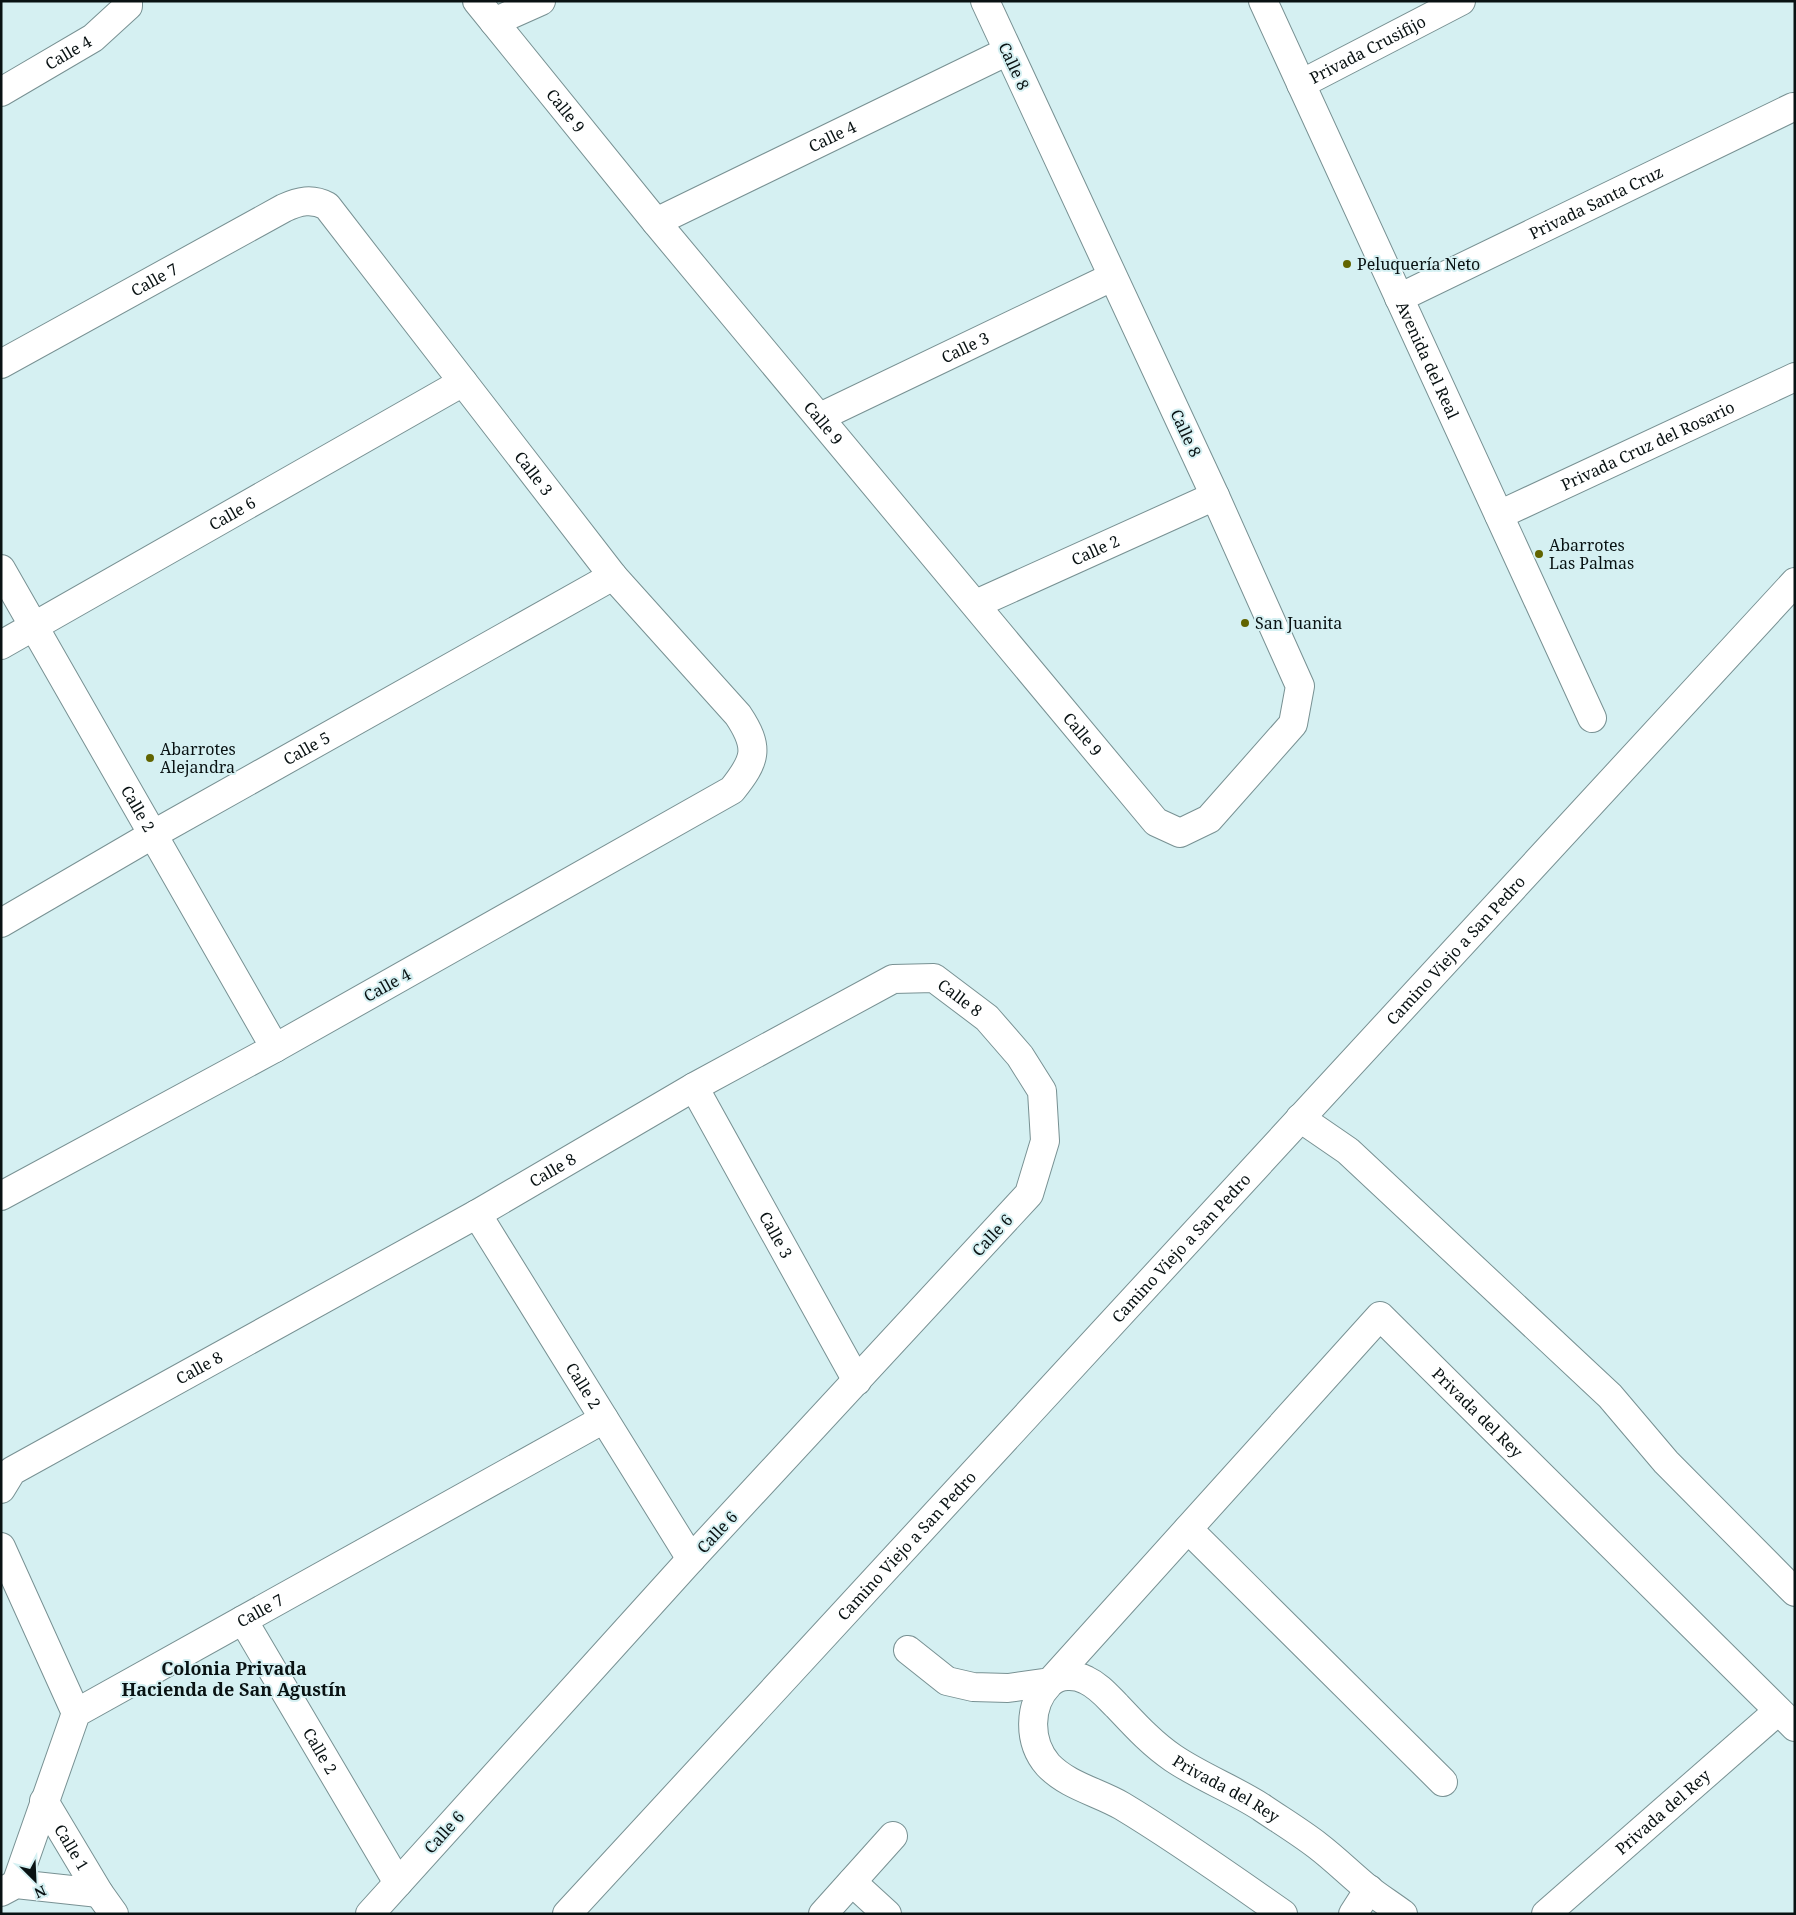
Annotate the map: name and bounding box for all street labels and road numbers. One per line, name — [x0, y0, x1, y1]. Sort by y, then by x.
street label: Privada Crusifijo — [1306, 10, 1430, 89]
street label: Calle 4 — [41, 30, 96, 75]
street label: Calle 8 — [993, 39, 1035, 94]
street label: Calle 9 — [541, 84, 590, 137]
street label: Calle 4 — [805, 115, 860, 157]
street label: Privada Santa Cruz — [1525, 161, 1667, 244]
street label: Calle 7 — [127, 258, 182, 301]
street label: Avenida del Real — [1391, 298, 1464, 422]
street label: Calle 3 — [938, 327, 993, 368]
street label: Privada Cruz del Rosario — [1557, 396, 1738, 496]
street label: Calle 9 — [799, 397, 848, 449]
street label: Calle 8 — [1165, 406, 1207, 461]
street label: Calle 3 — [510, 447, 558, 500]
street label: Calle 6 — [205, 491, 260, 535]
street label: Calle 2 — [1068, 530, 1123, 570]
street label: Calle 9 — [1058, 708, 1107, 761]
street label: Calle 5 — [279, 726, 334, 770]
street label: Calle 2 — [116, 781, 160, 836]
street label: Camino Viejo a San Pedro — [1381, 871, 1530, 1030]
street label: Calle 4 — [360, 963, 414, 1007]
street label: Calle 8 — [933, 974, 987, 1022]
street label: Calle 8 — [525, 1147, 580, 1192]
street label: Camino Viejo a San Pedro — [1107, 1168, 1256, 1327]
street label: Calle 3 — [754, 1207, 798, 1262]
street label: Calle 6 — [967, 1209, 1017, 1261]
street label: Calle 8 — [172, 1346, 227, 1389]
street label: Calle 2 — [561, 1358, 606, 1413]
street label: Privada del Rey — [1427, 1363, 1528, 1463]
street label: Camino Viejo a San Pedro — [832, 1466, 981, 1625]
street label: Calle 6 — [692, 1506, 742, 1558]
street label: Calle 7 — [233, 1589, 288, 1632]
street label: Calle 2 — [298, 1724, 342, 1778]
street label: Privada del Rey — [1169, 1750, 1285, 1828]
street label: Privada del Rey — [1611, 1764, 1715, 1859]
street label: Calle 6 — [419, 1806, 469, 1858]
street label: Calle 1 — [49, 1820, 94, 1875]

